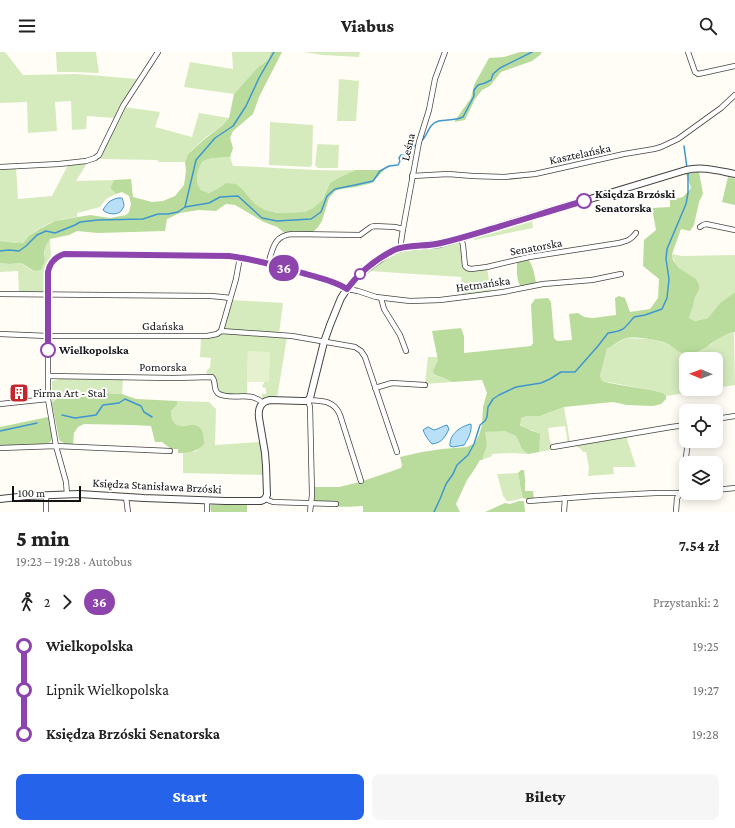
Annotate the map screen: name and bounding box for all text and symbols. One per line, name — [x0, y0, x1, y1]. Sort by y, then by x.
icon: menu — [16, 15, 38, 37]
icon: search — [697, 15, 719, 37]
text: Viabus — [341, 16, 394, 36]
street label: Leśna — [398, 131, 418, 162]
street label: Kasztelańska — [548, 141, 612, 167]
place label: Księdza Brzóski Senatorska — [595, 187, 676, 215]
marker: Księdza Brzóski Senatorska — [576, 193, 592, 209]
street label: Senatorska — [509, 235, 564, 258]
line badge: 36 — [266, 255, 302, 281]
text: 36 — [277, 260, 291, 276]
unlabelled marker — [354, 268, 366, 280]
street label: Hetmańska — [455, 273, 512, 295]
street label: Gdańska — [142, 319, 184, 333]
marker: Wielkopolska — [40, 342, 56, 358]
place label: Wielkopolska — [58, 343, 129, 357]
north arrow — [679, 352, 723, 396]
map controls — [679, 352, 723, 500]
street label: Pomorska — [139, 360, 187, 374]
building icon: Firma Art - Stal — [8, 382, 30, 404]
place label: Firma Art - Stal — [33, 386, 106, 400]
button: locate — [679, 404, 723, 448]
button: layers — [679, 456, 723, 500]
street label: Księdza Stanisława Brzóski — [92, 476, 222, 496]
scale bar — [12, 484, 81, 503]
text: 100 m — [18, 487, 45, 499]
text: 5 min — [16, 526, 70, 551]
text: 7.54 zł — [679, 538, 719, 554]
text: 19:23 – 19:28 · Autobus — [16, 554, 132, 569]
icon: walk — [16, 591, 38, 613]
icon: forward — [56, 591, 78, 613]
text: 36 — [92, 594, 107, 610]
text: 2 — [44, 595, 50, 610]
text: Przystanki: 2 — [653, 595, 719, 610]
text: Wielkopolska — [46, 638, 133, 654]
text: 19:25 — [693, 639, 719, 654]
text: Lipnik Wielkopolska — [46, 682, 169, 698]
text: 19:27 — [693, 683, 719, 698]
text: Księdza Brzóski Senatorska — [46, 726, 220, 742]
text: 19:28 — [692, 727, 719, 742]
button: Start — [16, 774, 364, 820]
button: Bilety — [372, 774, 719, 820]

